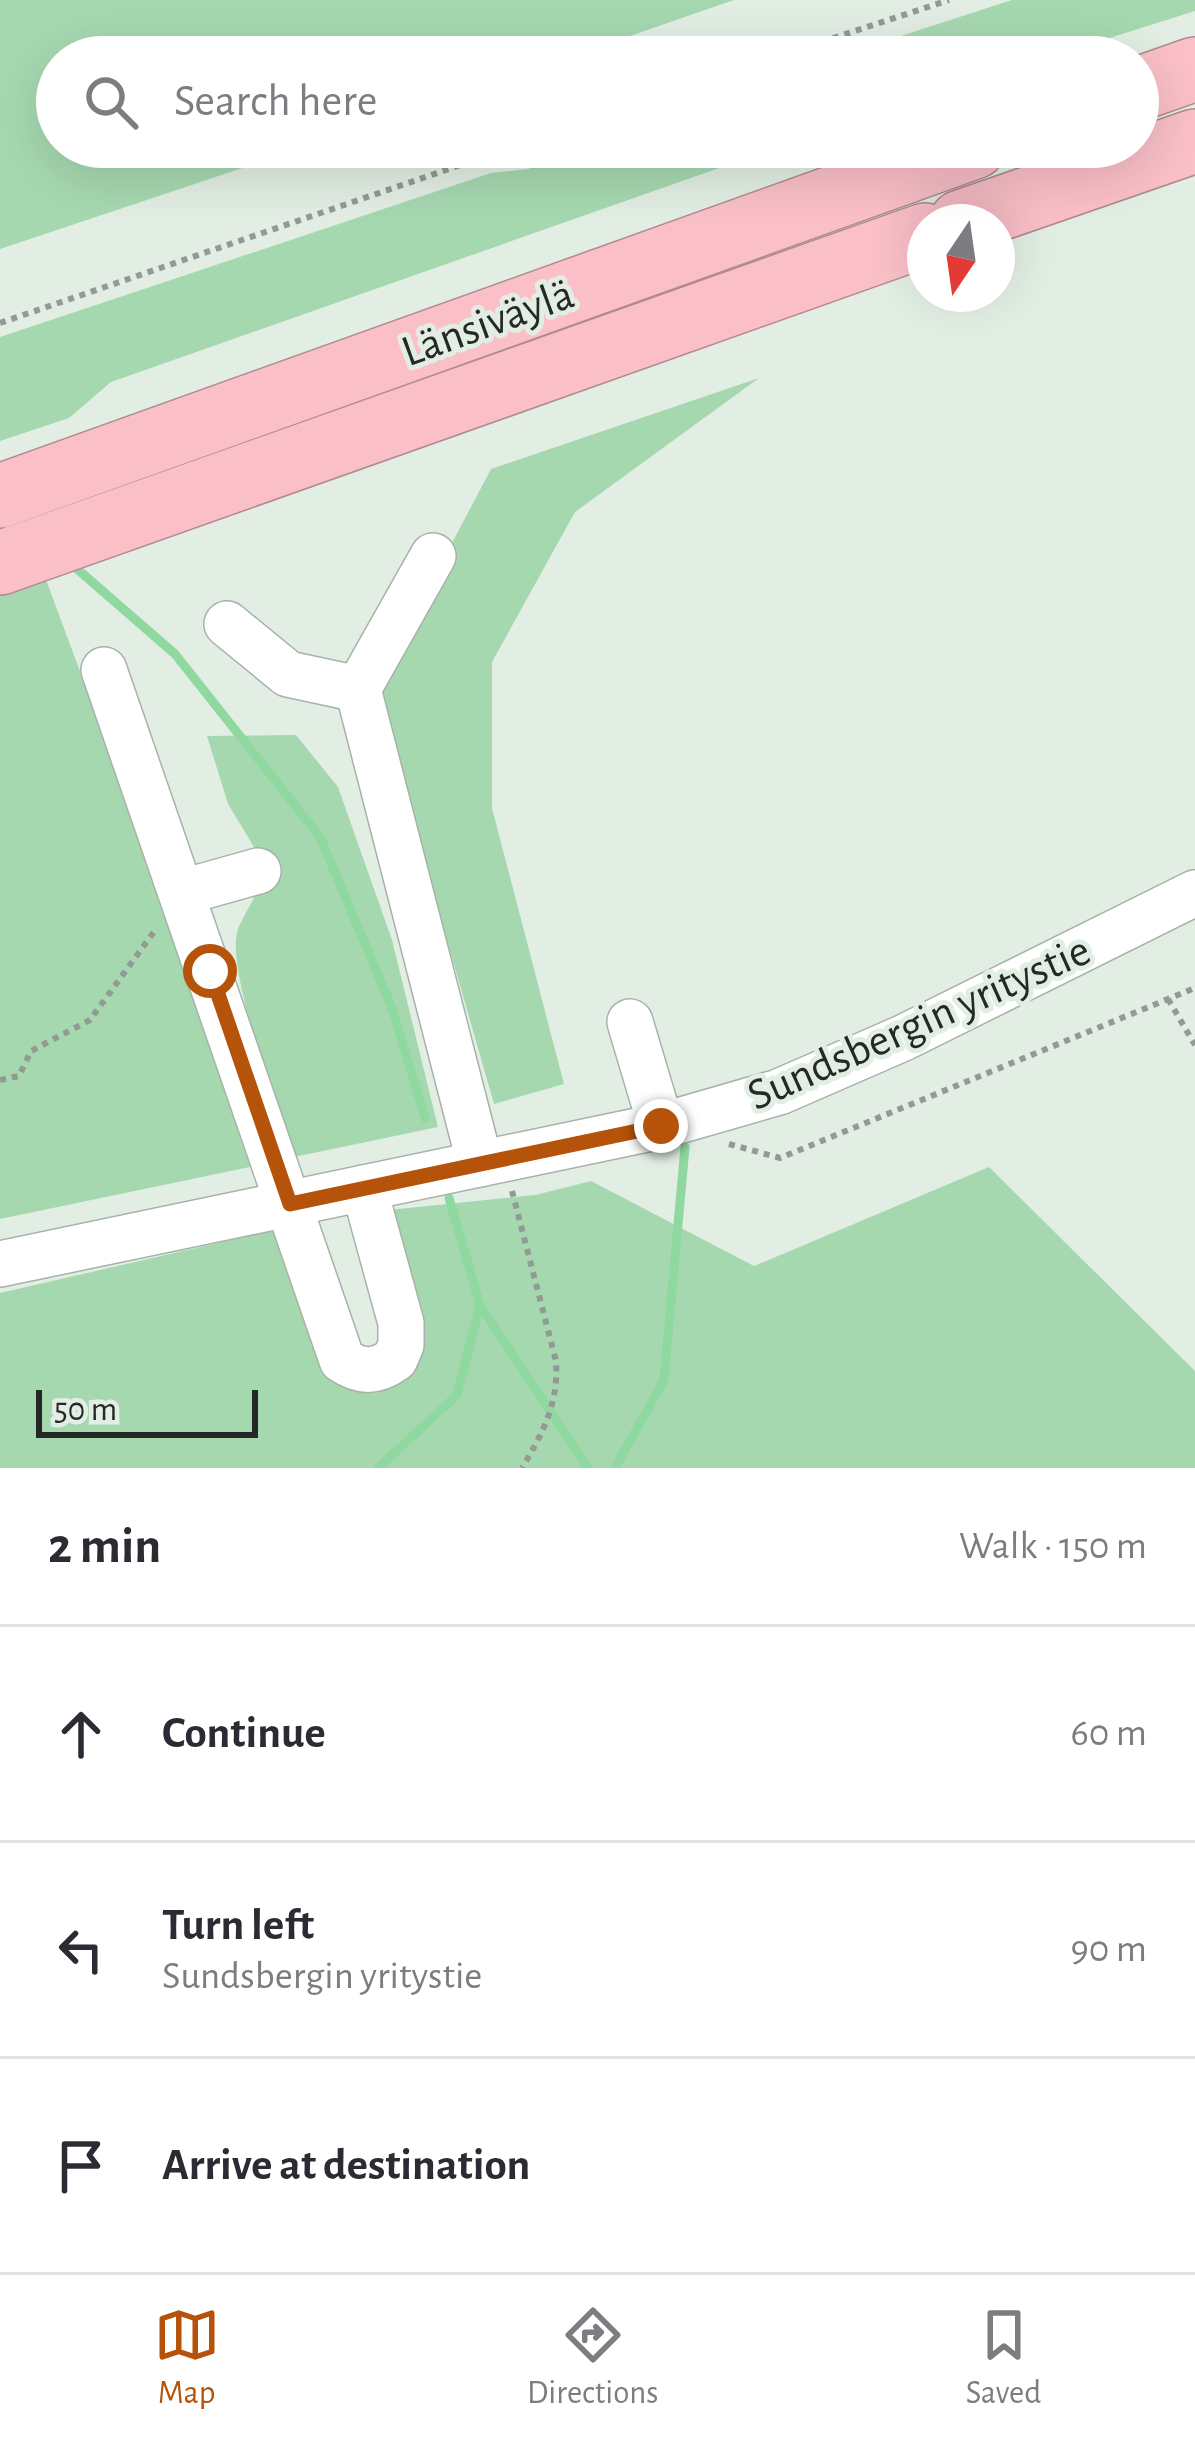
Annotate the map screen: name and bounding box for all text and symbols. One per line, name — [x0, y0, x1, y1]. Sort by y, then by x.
search box — [36, 36, 1159, 168]
icon: search — [78, 69, 144, 135]
text: Search here — [174, 79, 377, 124]
north arrow — [907, 204, 1015, 312]
street label: Länsiväylä — [396, 272, 580, 375]
street label: Sundsbergin yritystie — [741, 928, 1097, 1119]
route start — [183, 944, 237, 998]
route end — [634, 1099, 688, 1153]
scale bar — [36, 1384, 258, 1437]
text: 50 m — [54, 1394, 117, 1427]
text: 2 min — [48, 1521, 161, 1572]
text: Walk · 150 m — [959, 1527, 1147, 1566]
icon: ahead — [48, 1701, 114, 1767]
text: Continue — [162, 1711, 326, 1756]
text: 60 m — [1070, 1714, 1147, 1753]
text: Turn left — [162, 1903, 314, 1948]
icon: left — [48, 1917, 114, 1983]
text: 90 m — [1070, 1930, 1147, 1969]
text: Sundsbergin yritystie — [162, 1957, 482, 1996]
icon: arrive — [48, 2133, 114, 2199]
text: Arrive at destination — [162, 2143, 530, 2188]
tab: Map — [154, 2302, 220, 2414]
tab: Directions — [527, 2302, 658, 2414]
tab: Saved — [966, 2302, 1041, 2414]

